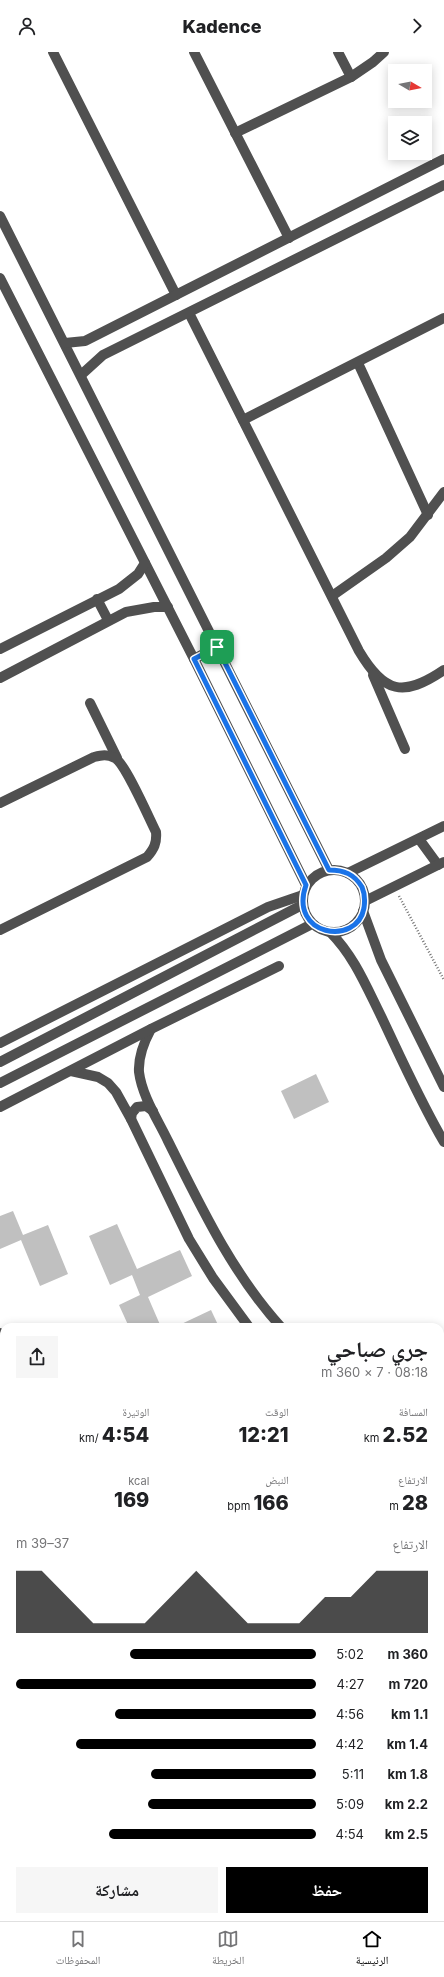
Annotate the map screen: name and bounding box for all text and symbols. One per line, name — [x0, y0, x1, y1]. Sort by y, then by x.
icon: person — [16, 15, 38, 37]
icon: forward — [406, 15, 428, 37]
text: Kadence — [182, 16, 262, 37]
north arrow — [388, 64, 432, 108]
map controls — [388, 64, 432, 160]
button: layers — [388, 116, 432, 160]
pin — [200, 630, 234, 664]
icon: arrive — [206, 636, 228, 658]
button: share — [16, 1336, 58, 1378]
text: جري صباحي — [327, 1336, 428, 1362]
text: 08:18 · 7 × 360 m — [321, 1364, 428, 1380]
text: الوتيرة — [123, 1405, 149, 1419]
text: الوقت — [265, 1405, 289, 1419]
text: المسافة — [399, 1405, 428, 1419]
text: 4:54 — [102, 1423, 149, 1447]
text: 12:21 — [238, 1423, 289, 1447]
text: 2.52 — [382, 1423, 428, 1447]
text: /km — [79, 1431, 102, 1445]
text: km — [364, 1431, 382, 1445]
text: النبض — [265, 1473, 289, 1487]
text: الارتفاع — [398, 1473, 428, 1487]
text: kcal — [128, 1474, 149, 1488]
text: 169 — [114, 1488, 149, 1512]
text: 166 — [253, 1491, 289, 1515]
text: 28 — [402, 1491, 428, 1515]
text: bpm — [227, 1499, 253, 1513]
text: m — [389, 1499, 402, 1513]
text: 37–39 m — [16, 1535, 69, 1551]
text: الارتفاع — [393, 1536, 428, 1552]
text: 5:02 — [336, 1646, 364, 1662]
text: 360 m — [387, 1646, 428, 1662]
text: 4:27 — [337, 1676, 364, 1692]
text: 720 m — [389, 1676, 428, 1692]
text: 4:56 — [336, 1706, 364, 1722]
text: 1.1 km — [391, 1706, 428, 1722]
text: 4:42 — [336, 1736, 364, 1752]
text: 1.4 km — [387, 1736, 428, 1752]
text: 5:11 — [342, 1766, 364, 1782]
text: 1.8 km — [387, 1766, 428, 1782]
text: 5:09 — [336, 1796, 364, 1812]
text: 2.2 km — [385, 1796, 428, 1812]
text: 4:54 — [336, 1826, 364, 1842]
text: 2.5 km — [385, 1826, 428, 1842]
button: مشاركة — [16, 1867, 218, 1913]
button: حفظ — [226, 1867, 428, 1913]
tab: المحفوظات — [56, 1928, 100, 1971]
tab: الخريطة — [212, 1928, 244, 1971]
tab: الرئيسية — [356, 1928, 388, 1971]

